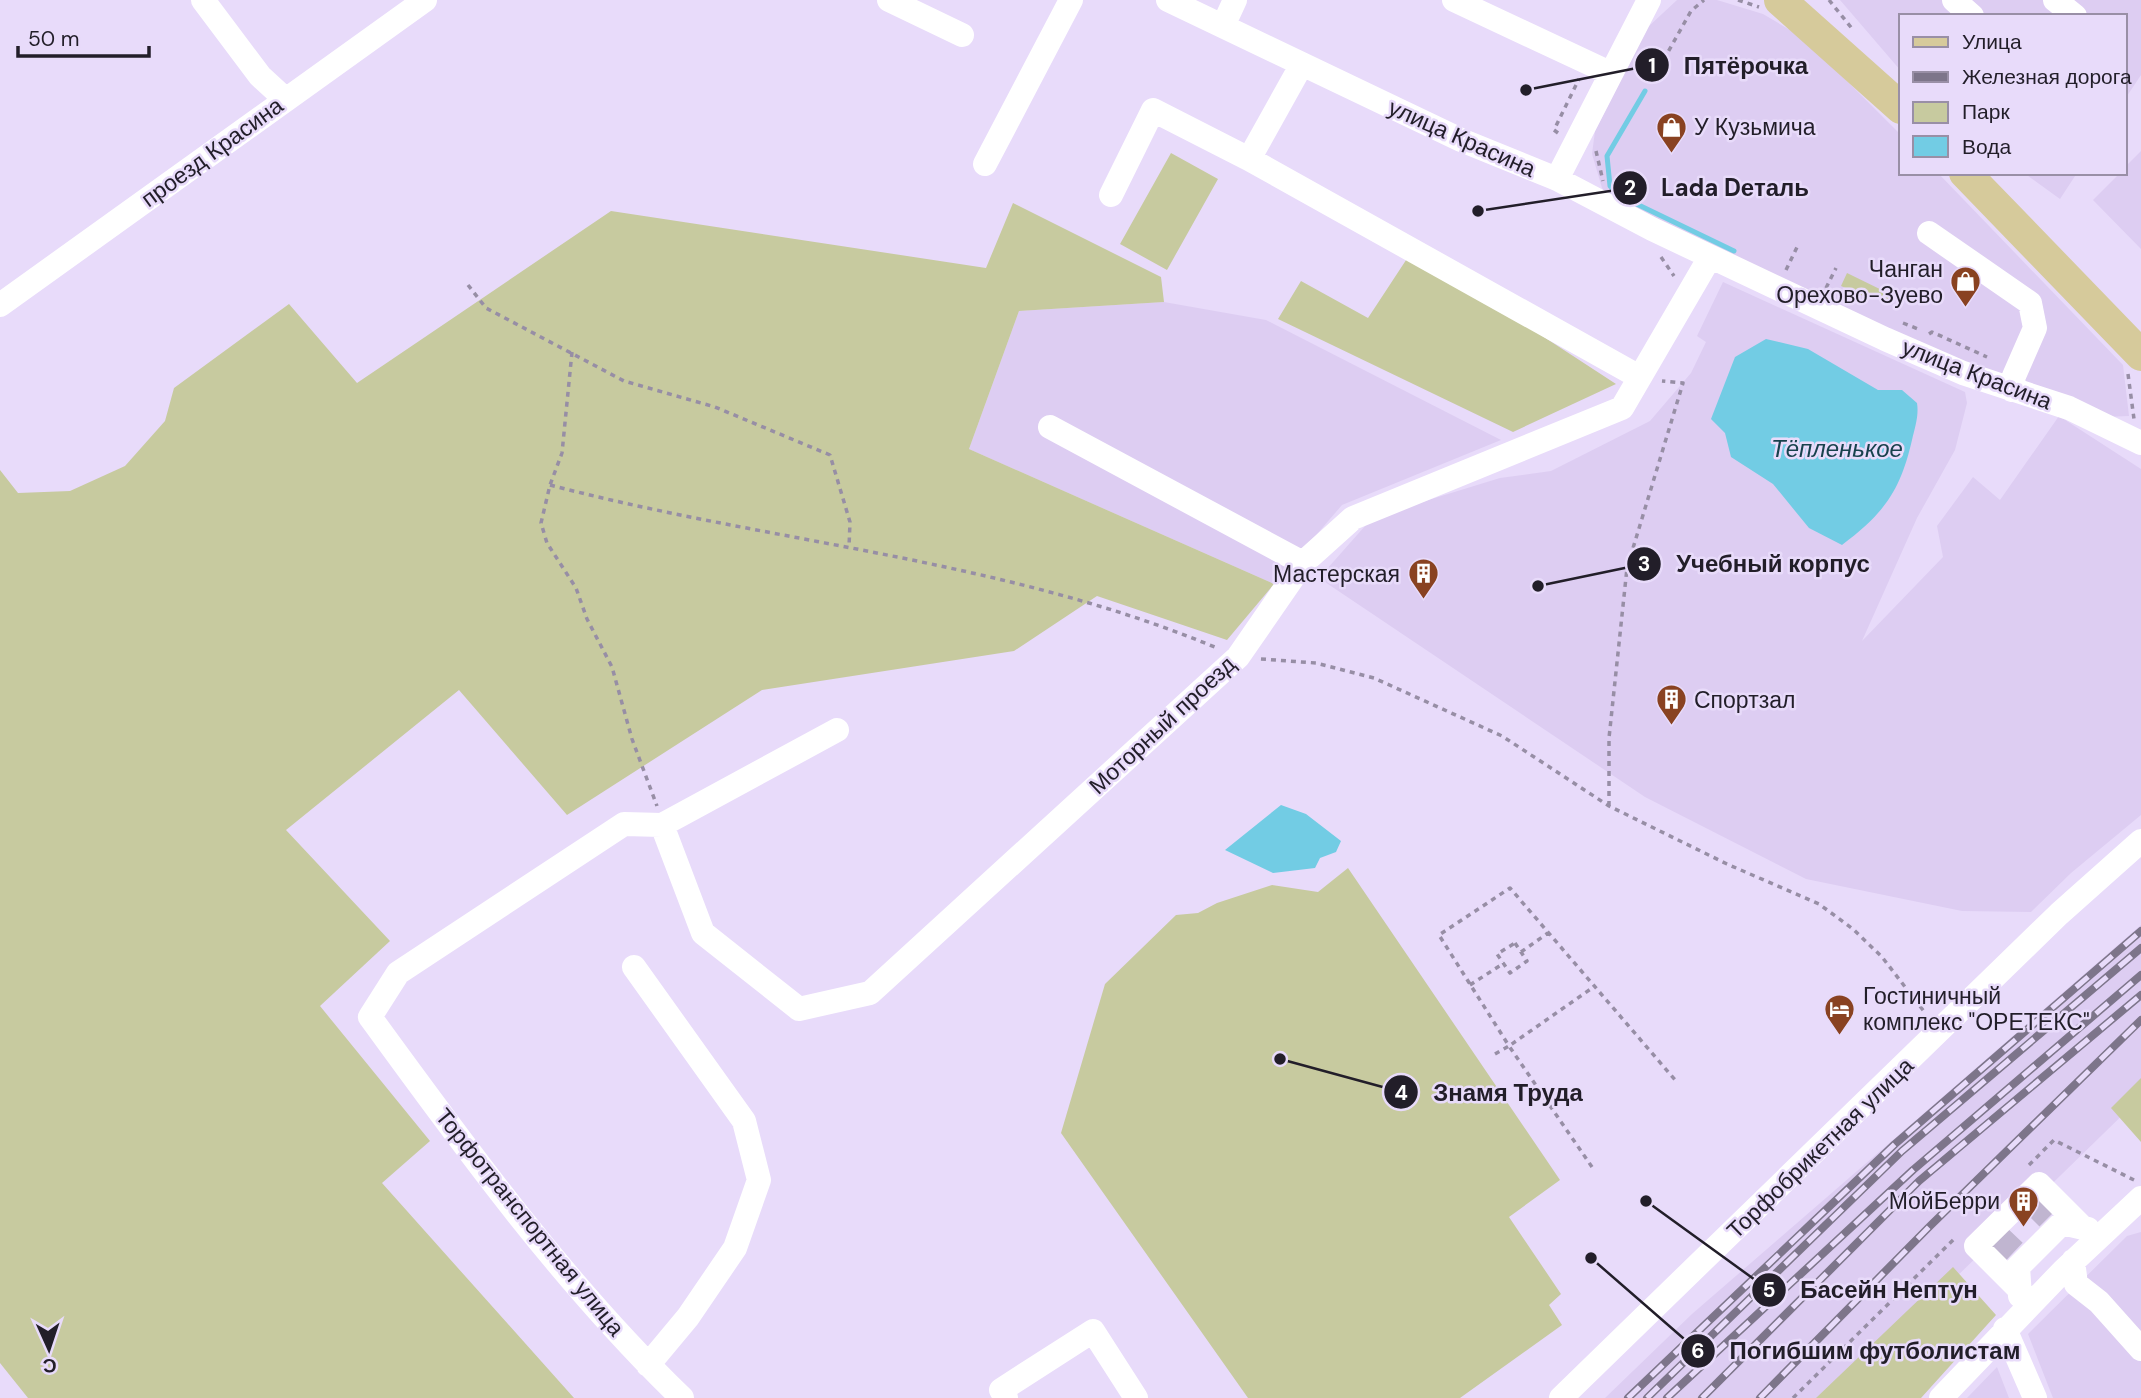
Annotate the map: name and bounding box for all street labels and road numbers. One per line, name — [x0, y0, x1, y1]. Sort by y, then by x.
street label: проезд Красина — [135, 90, 289, 214]
street label: улица Красина — [1384, 92, 1541, 184]
street label: улица Красина — [1898, 332, 2056, 416]
street label: Моторный проезд — [1082, 649, 1242, 801]
street label: Торфобрикетная улица — [1720, 1051, 1920, 1245]
street label: Торфотранспортная улица — [429, 1102, 631, 1342]

